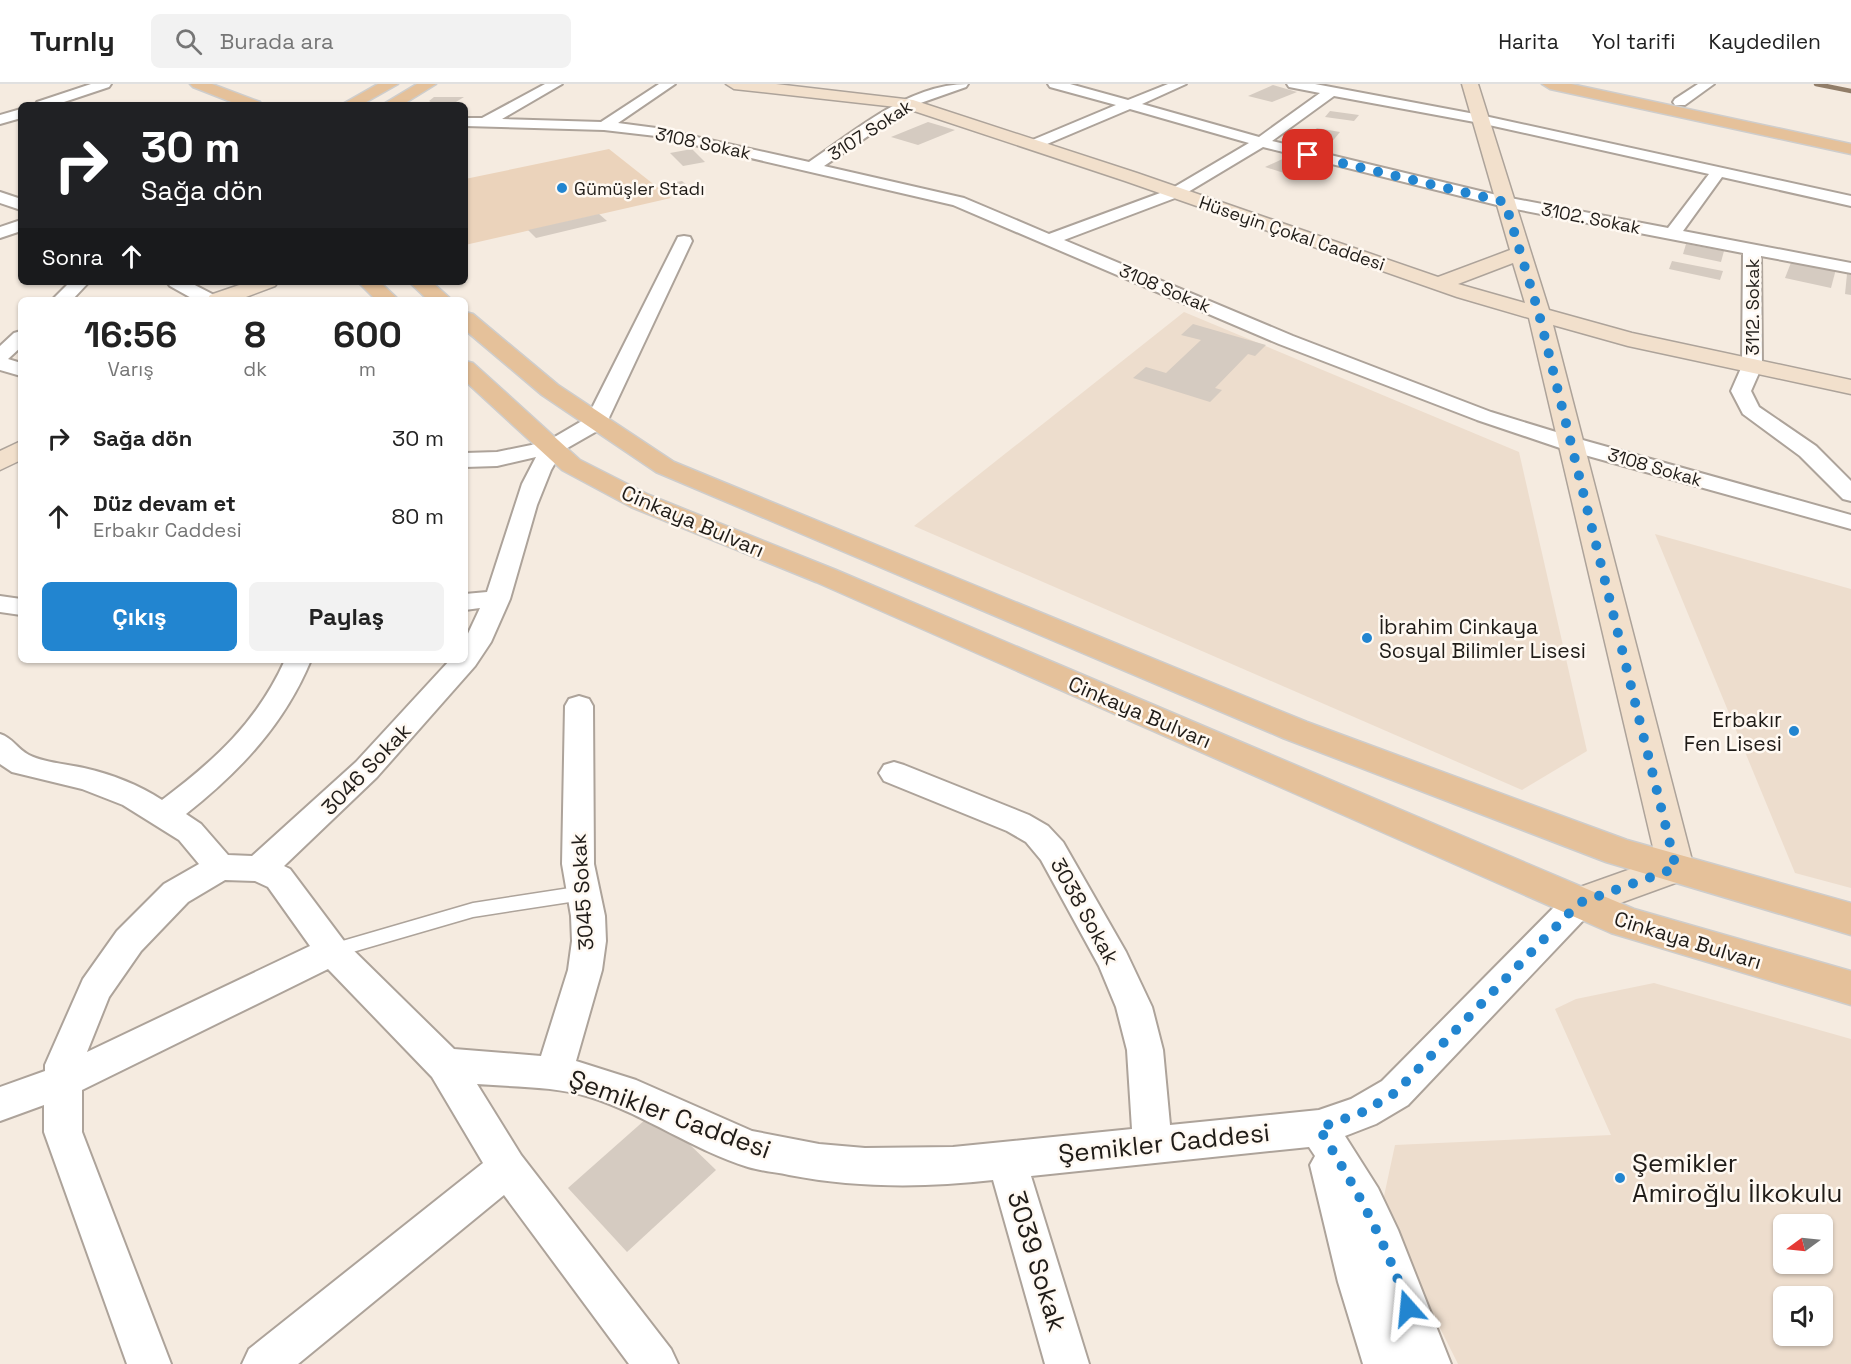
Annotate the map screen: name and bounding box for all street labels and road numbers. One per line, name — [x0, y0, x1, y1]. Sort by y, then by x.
street label: 3107 Sokak — [824, 94, 917, 166]
street label: 3108 Sokak — [653, 122, 753, 164]
street label: Hüseyin Çokal Caddesi — [1196, 190, 1388, 276]
street label: 3102. Sokak — [1539, 197, 1643, 239]
street label: 3108 Sokak — [1116, 258, 1215, 318]
street label: 3112. Sokak — [1741, 258, 1764, 355]
street label: 3108 Sokak — [1605, 443, 1705, 492]
street label: Cinkaya Bulvarı — [617, 479, 769, 563]
street label: Cinkaya Bulvarı — [1064, 670, 1216, 754]
street label: 3046 Sokak — [315, 717, 417, 821]
street label: 3045 Sokak — [564, 832, 600, 952]
street label: 3038 Sokak — [1045, 853, 1125, 969]
street label: Cinkaya Bulvarı — [1611, 905, 1765, 975]
street label: Şemikler Caddesi — [564, 1062, 776, 1166]
street label: Şemikler Caddesi — [1057, 1115, 1271, 1171]
street label: 3039 Sokak — [1000, 1187, 1074, 1335]

